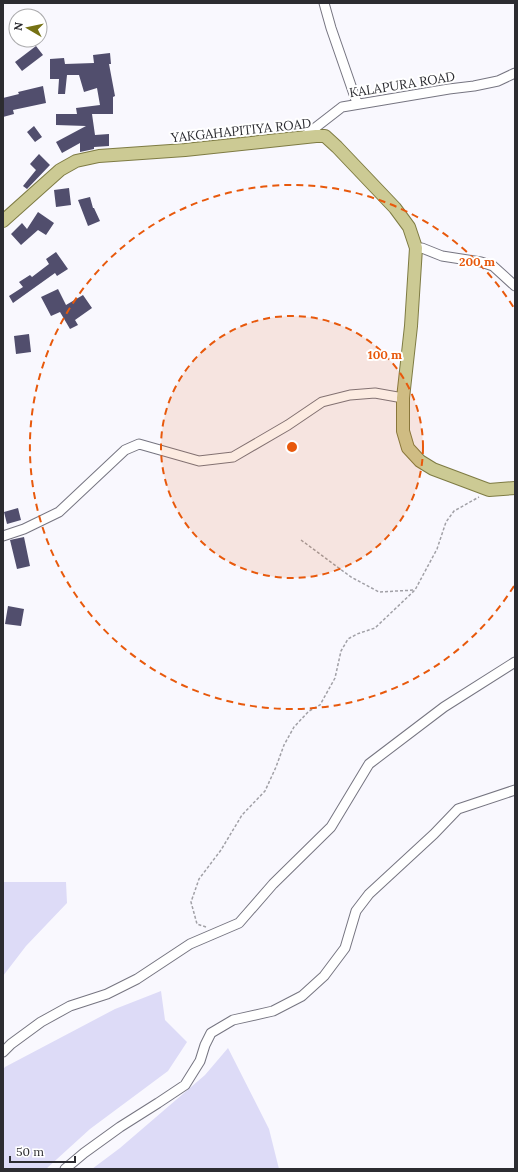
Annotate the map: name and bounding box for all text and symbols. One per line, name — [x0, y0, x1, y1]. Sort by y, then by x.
north arrow — [8, 8, 48, 48]
text: N — [11, 21, 26, 32]
street label: KALAPURA ROAD — [348, 68, 457, 101]
street label: YAKGAHAPITIYA ROAD — [169, 115, 312, 146]
text: 200 m — [459, 254, 495, 269]
text: 100 m — [368, 347, 402, 362]
centre of rings — [285, 440, 299, 454]
scale bar — [10, 1138, 75, 1164]
text: 50 m — [16, 1144, 44, 1159]

